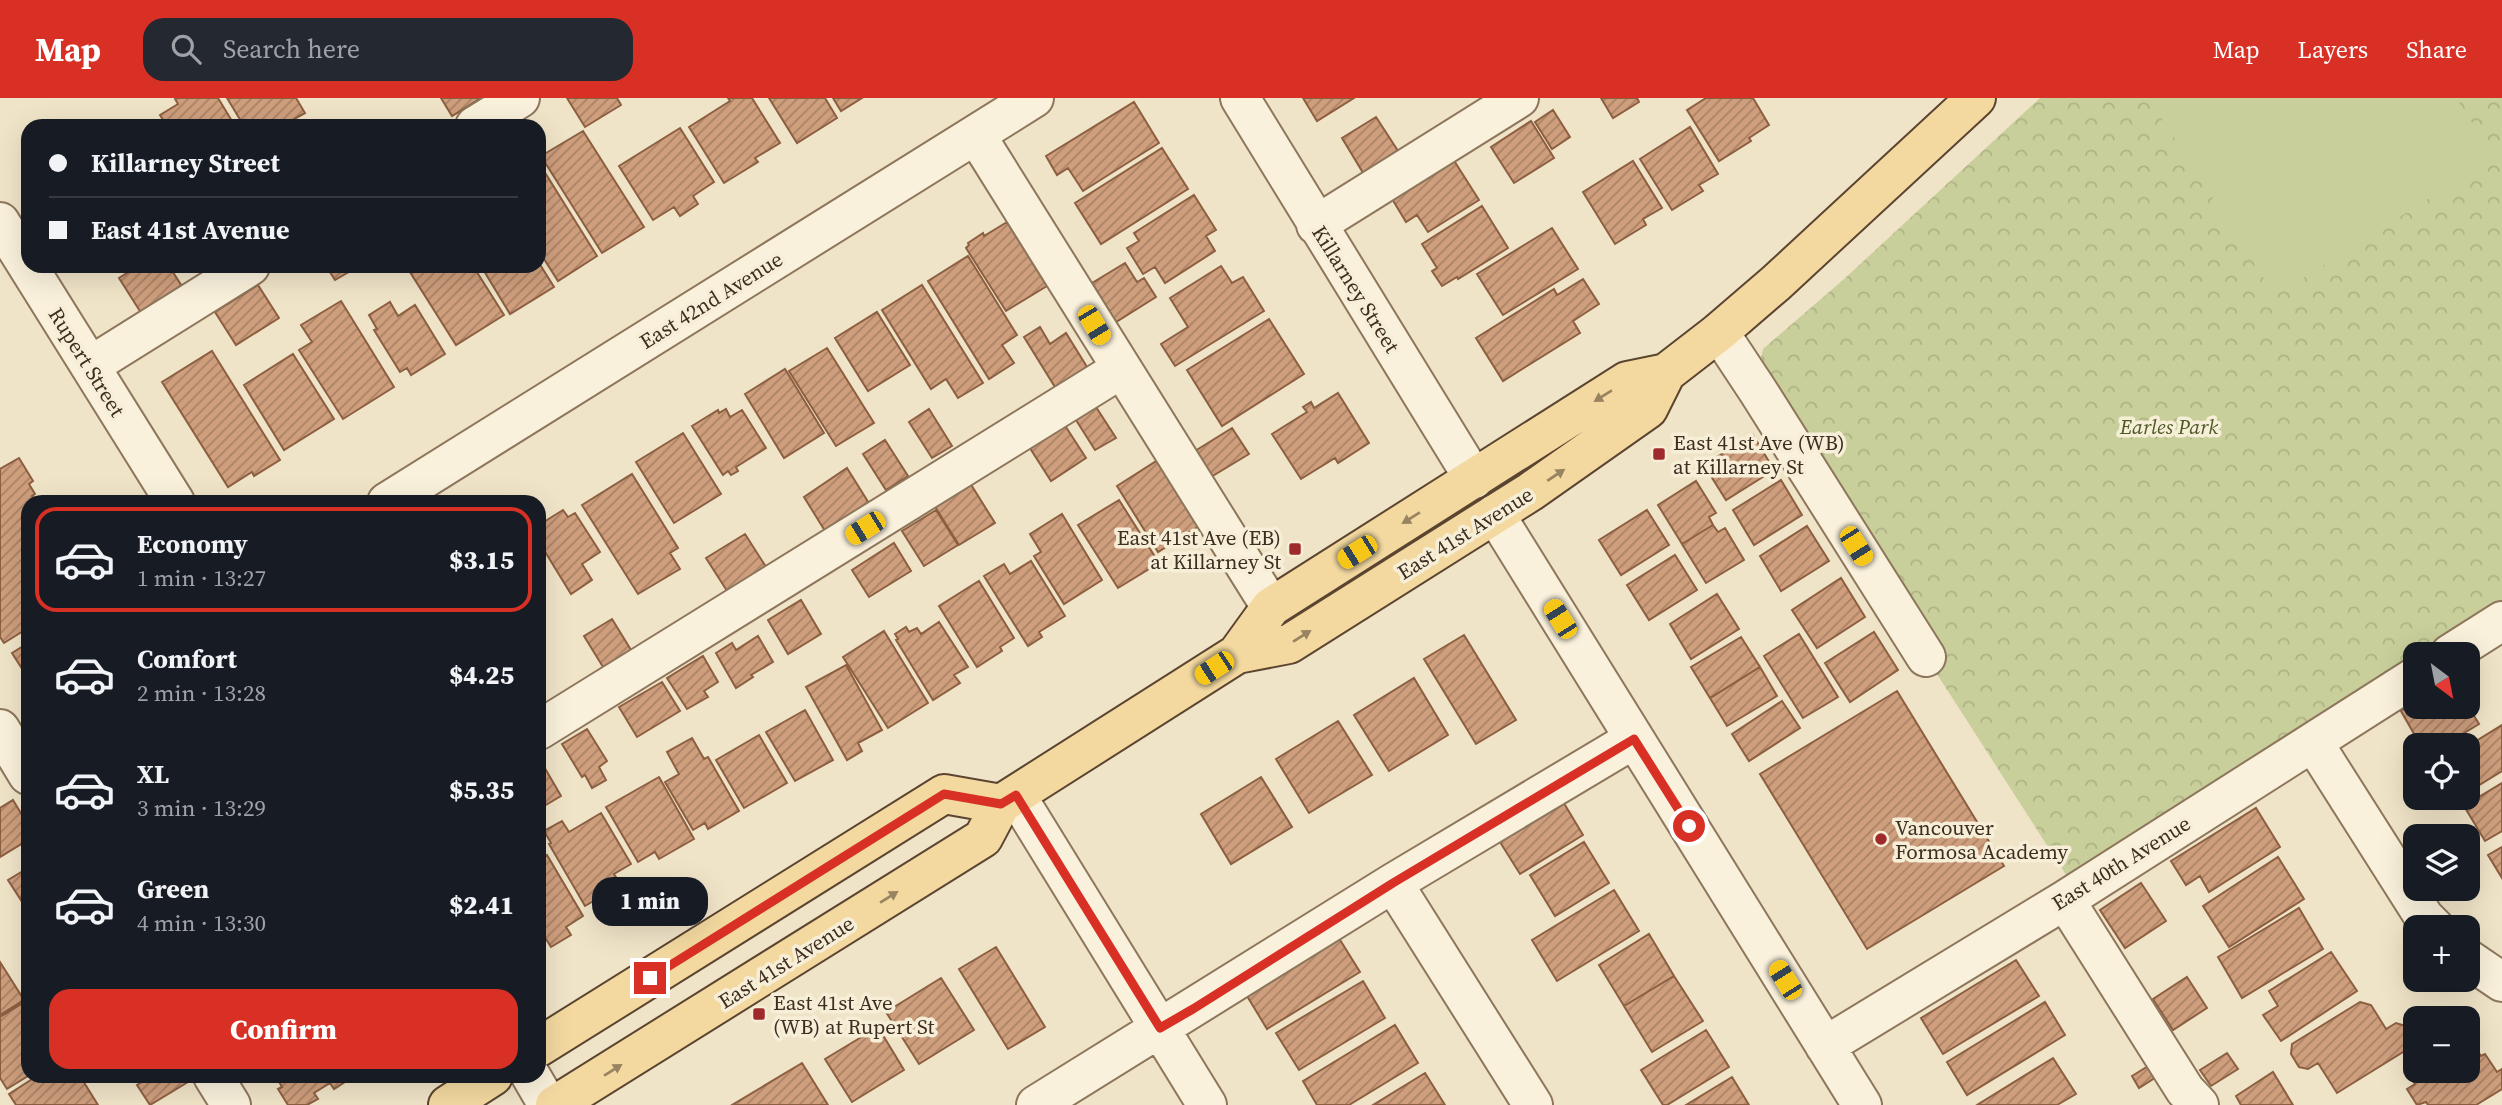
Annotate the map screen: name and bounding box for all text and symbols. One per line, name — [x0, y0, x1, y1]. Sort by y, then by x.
search box — [143, 18, 633, 81]
text: Map — [35, 27, 101, 72]
icon: search — [167, 30, 205, 68]
text: Search here — [223, 31, 360, 67]
text: Map — [2213, 33, 2260, 66]
text: Layers — [2298, 33, 2368, 66]
text: Share — [2406, 33, 2467, 66]
text: Killarney Street — [91, 145, 280, 181]
text: East 41st Avenue — [91, 212, 290, 248]
street label: Killarney Street — [1305, 220, 1407, 358]
street label: East 42nd Avenue — [634, 244, 788, 356]
street label: Rupert Street — [42, 302, 132, 422]
car — [1075, 302, 1114, 348]
one-way arrow — [1593, 390, 1612, 403]
park label: Earles Park — [2119, 412, 2218, 441]
place label: East 41st Ave (WB) at Killarney St — [1673, 428, 1845, 481]
marker: East 41st Ave (WB) at Killarney St — [1651, 446, 1667, 462]
one-way arrow — [1547, 468, 1565, 482]
street label: East 41st Avenue — [1392, 480, 1538, 586]
car — [842, 508, 889, 548]
one-way arrow — [1401, 512, 1420, 525]
place label: East 41st Ave (EB) at Killarney St — [1117, 523, 1281, 576]
car — [1836, 523, 1877, 569]
text: Economy — [137, 526, 248, 562]
icon: car — [53, 528, 116, 591]
car — [1334, 532, 1381, 572]
marker: East 41st Ave (EB) at Killarney St — [1287, 541, 1303, 557]
text: $3.15 — [449, 542, 514, 578]
text: 1 min · 13:27 — [137, 562, 266, 594]
car — [1540, 596, 1581, 642]
one-way arrow — [1292, 630, 1311, 643]
text: Comfort — [137, 641, 237, 677]
north arrow — [2403, 642, 2480, 719]
map controls — [2403, 642, 2480, 1083]
icon: car — [53, 643, 116, 706]
car — [1191, 648, 1238, 688]
text: $4.25 — [449, 657, 514, 693]
text: 2 min · 13:28 — [137, 677, 266, 709]
button: locate — [2403, 733, 2480, 810]
text: XL — [137, 756, 169, 792]
icon: car — [53, 758, 116, 821]
text: $5.35 — [449, 772, 514, 808]
text: 3 min · 13:29 — [137, 792, 266, 824]
street label: East 40th Avenue — [2046, 809, 2196, 917]
route start — [1673, 810, 1705, 842]
place label: Vancouver Formosa Academy — [1895, 813, 2068, 866]
button: layers — [2403, 824, 2480, 901]
marker: Vancouver Formosa Academy — [1873, 831, 1889, 847]
text: Green — [137, 871, 209, 907]
icon: car — [53, 873, 116, 936]
callout: 1 min — [592, 876, 708, 926]
text: 1 min — [620, 885, 680, 917]
text: $2.41 — [449, 887, 514, 923]
one-way arrow — [879, 890, 899, 903]
text: 4 min · 13:30 — [137, 907, 266, 939]
street label: East 41st Avenue — [713, 909, 859, 1015]
button: + — [2403, 915, 2480, 992]
car — [1765, 957, 1806, 1003]
route end — [634, 962, 666, 994]
place label: East 41st Ave (WB) at Rupert St — [773, 988, 934, 1041]
button: Confirm — [49, 989, 518, 1069]
marker: East 41st Ave (WB) at Rupert St — [751, 1006, 767, 1022]
button: − — [2403, 1006, 2480, 1083]
one-way arrow — [604, 1063, 623, 1076]

